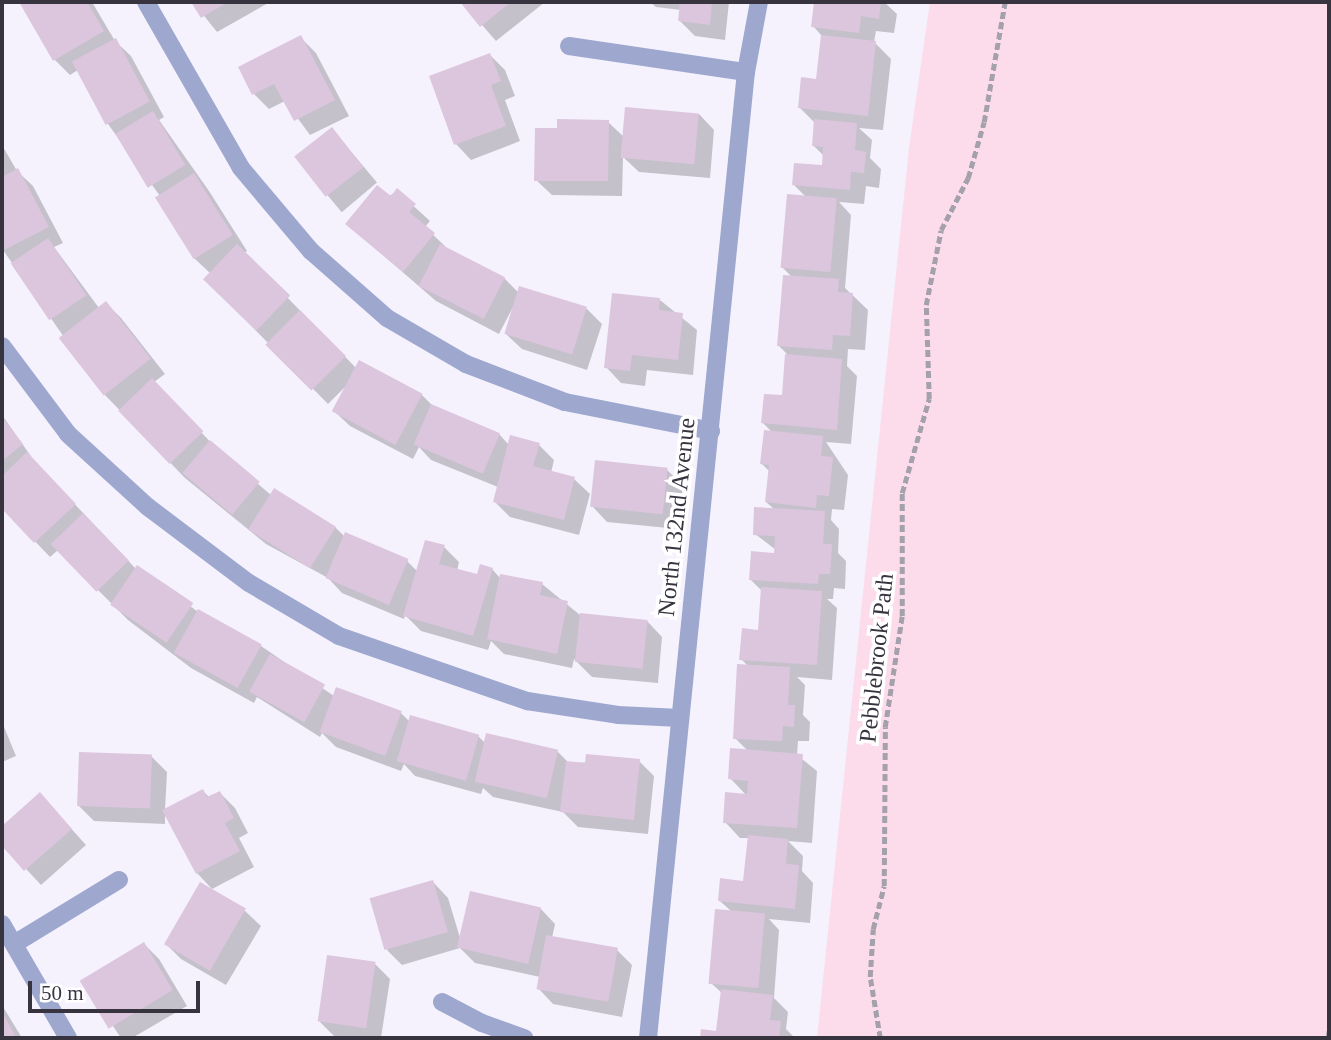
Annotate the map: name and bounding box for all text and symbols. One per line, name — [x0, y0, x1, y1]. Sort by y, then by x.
street label: North 132nd Avenue — [652, 416, 702, 618]
street label: Pebblebrook Path — [854, 572, 900, 744]
scale bar — [32, 967, 203, 1011]
text: 50 m — [41, 981, 84, 1005]

